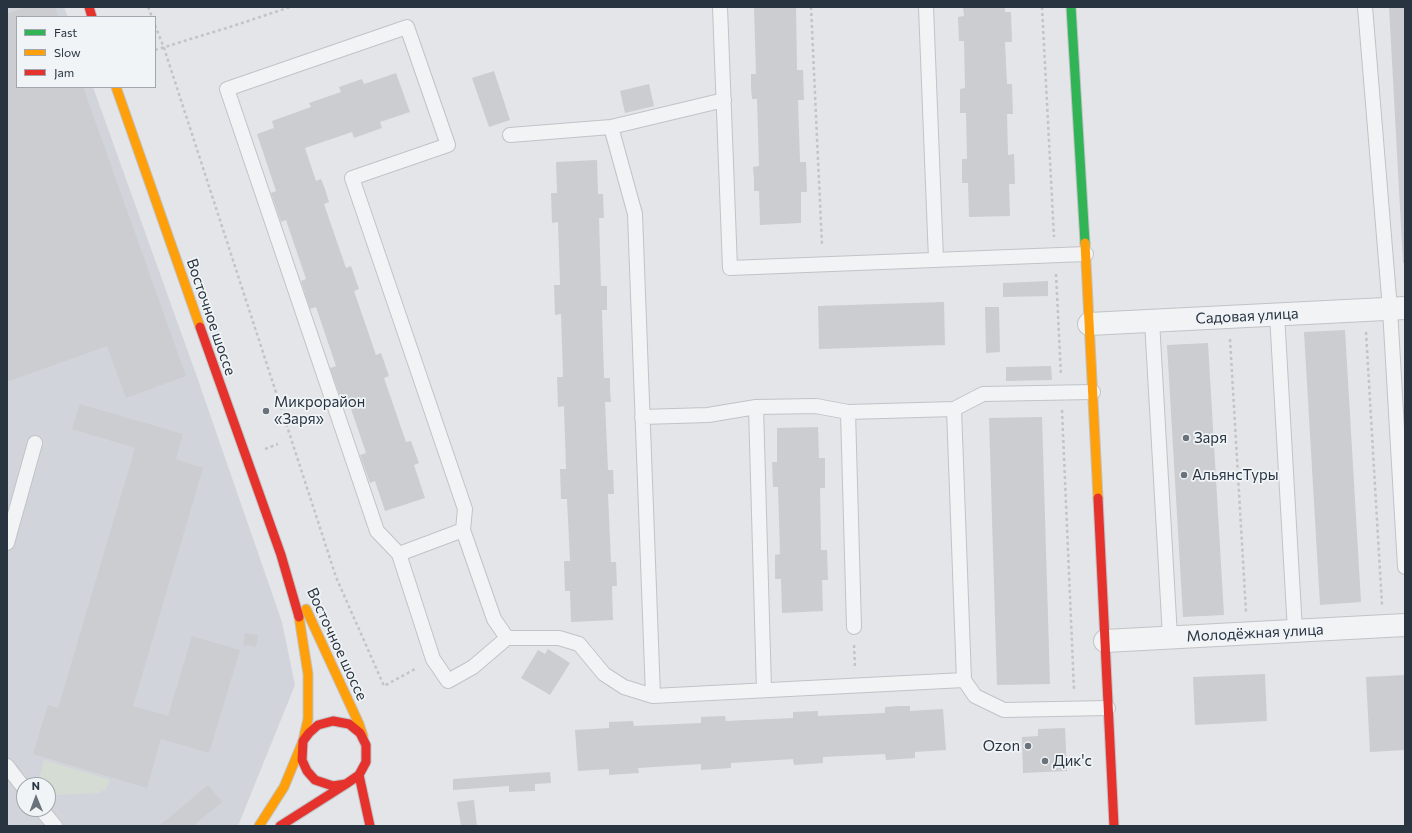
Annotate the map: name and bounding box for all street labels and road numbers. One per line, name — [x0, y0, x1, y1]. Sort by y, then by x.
street label: Восточное шоссе — [183, 256, 239, 378]
street label: Садовая улица — [1195, 304, 1299, 328]
street label: Восточное шоссе — [303, 585, 371, 703]
street label: Молодёжная улица — [1186, 620, 1324, 646]

